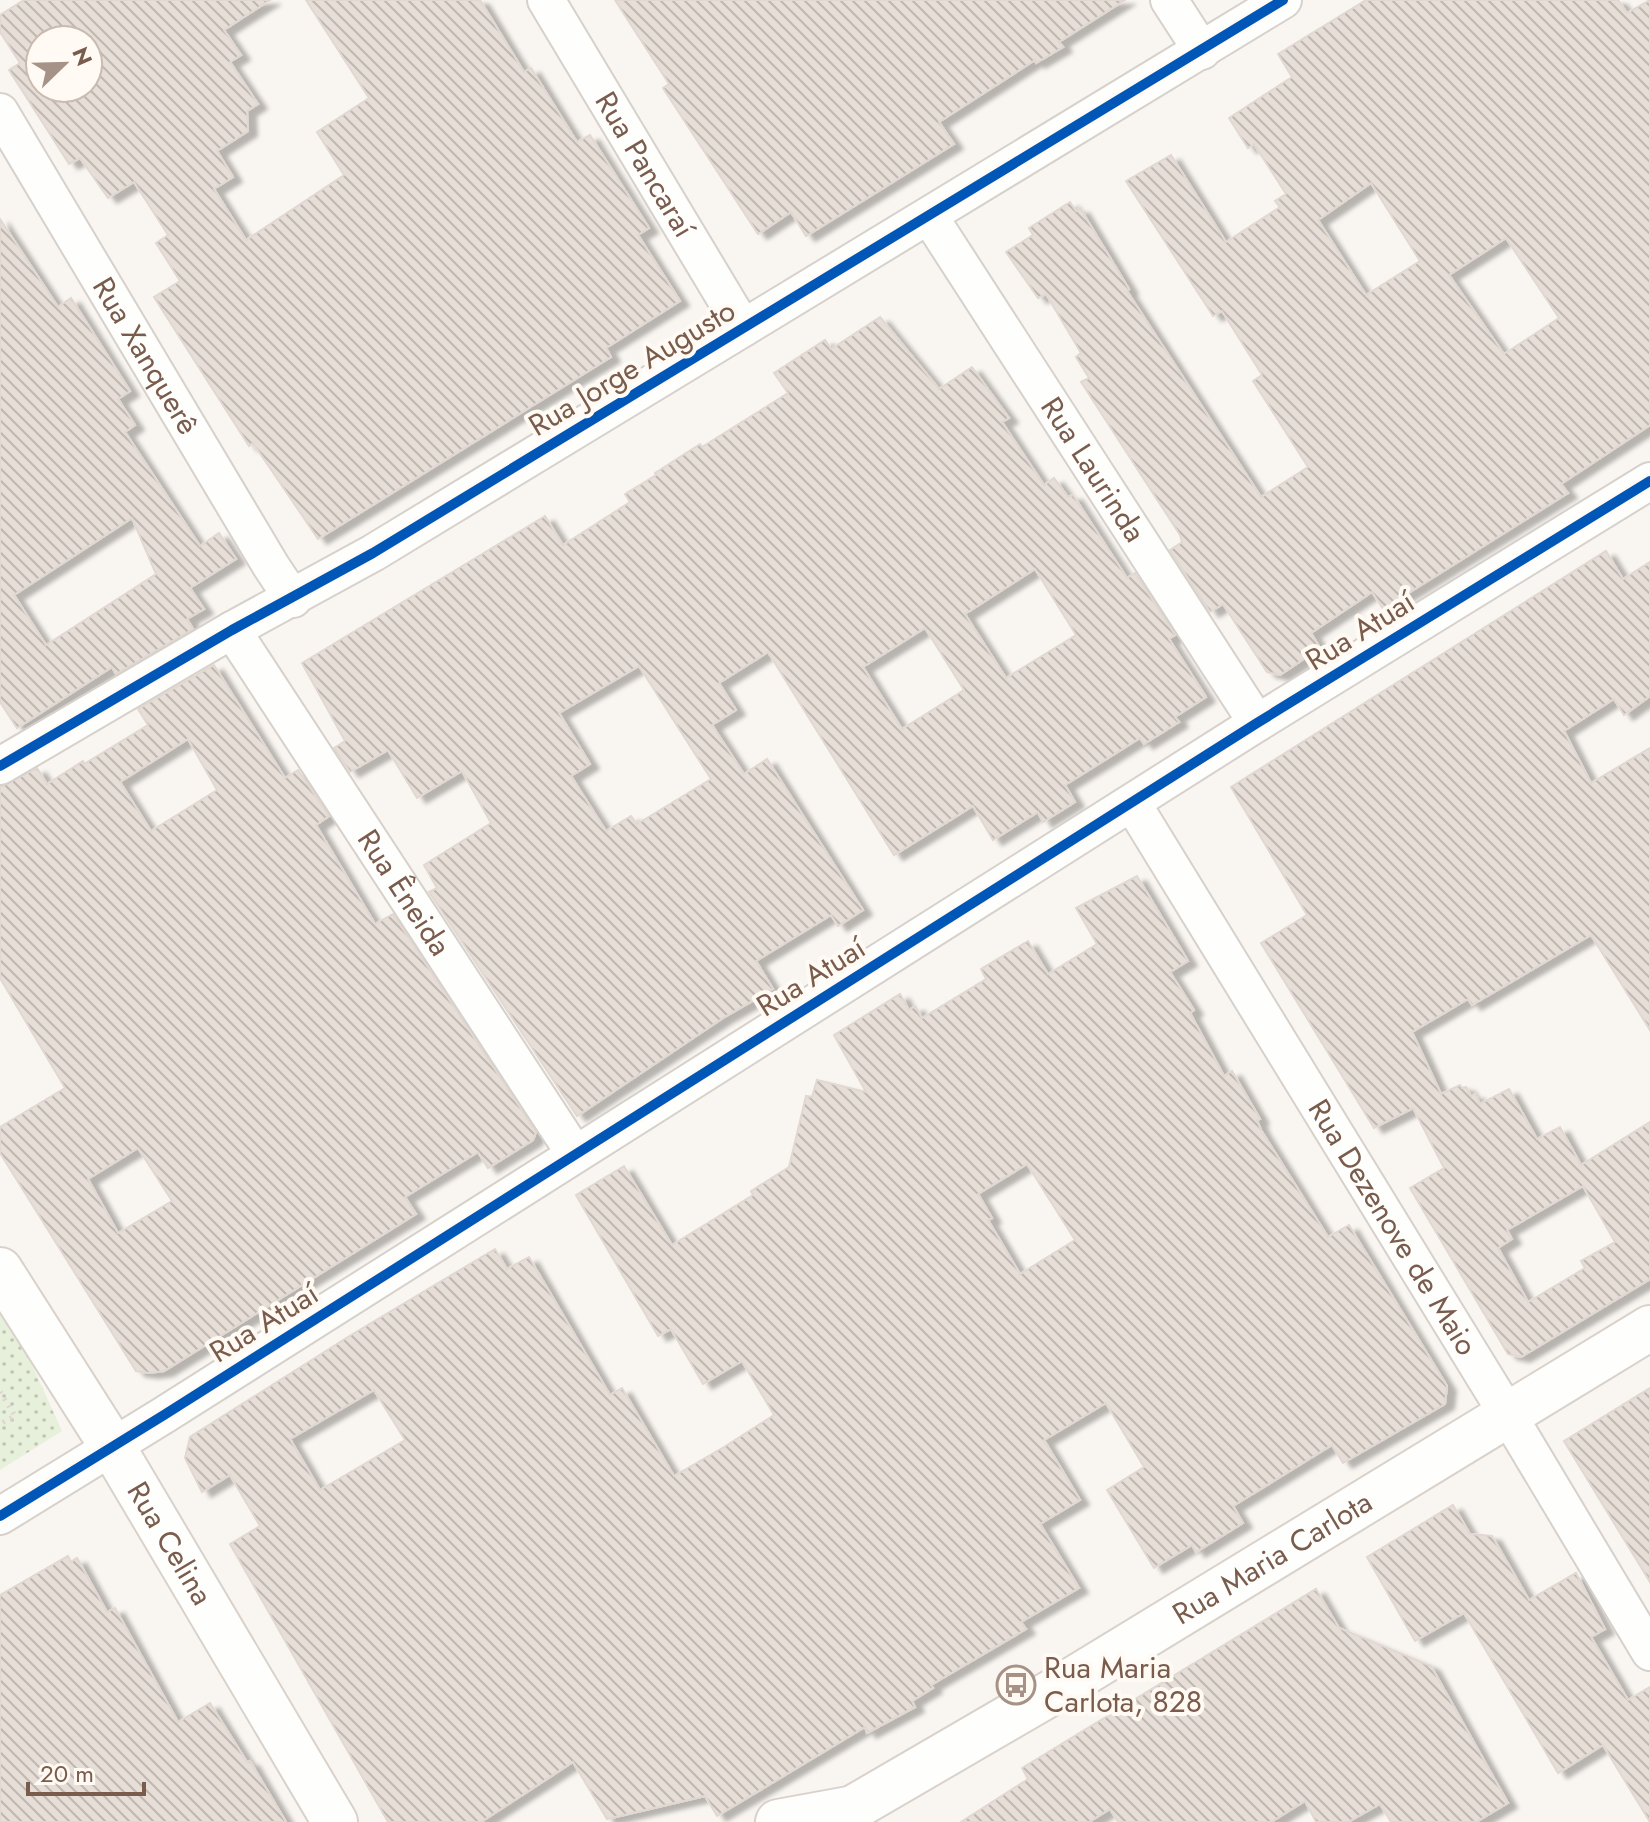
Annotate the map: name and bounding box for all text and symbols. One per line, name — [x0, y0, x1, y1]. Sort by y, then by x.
north arrow — [24, 24, 104, 104]
text: N — [64, 42, 101, 70]
street label: Rua Pancaraí — [585, 83, 706, 246]
street label: Rua Xanquerê — [82, 269, 210, 442]
street label: Rua Jorge Augusto — [520, 289, 743, 446]
street label: Rua Laurinda — [1031, 388, 1156, 550]
street label: Rua Atuaí — [1297, 580, 1423, 681]
street label: Rua Êneida — [347, 821, 462, 964]
street label: Rua Atuaí — [748, 926, 874, 1027]
street label: Rua Dezenove de Maio — [1298, 1091, 1488, 1363]
street label: Rua Atuaí — [201, 1272, 327, 1373]
street label: Rua Celina — [117, 1473, 224, 1613]
street label: Rua Maria Carlota — [1164, 1480, 1380, 1635]
place label: Rua Maria Carlota, 828 — [1044, 1646, 1202, 1723]
bus stop icon: Rua Maria Carlota, 828 — [995, 1664, 1037, 1706]
scale bar — [28, 1746, 144, 1796]
text: 20 m — [40, 1756, 94, 1791]

